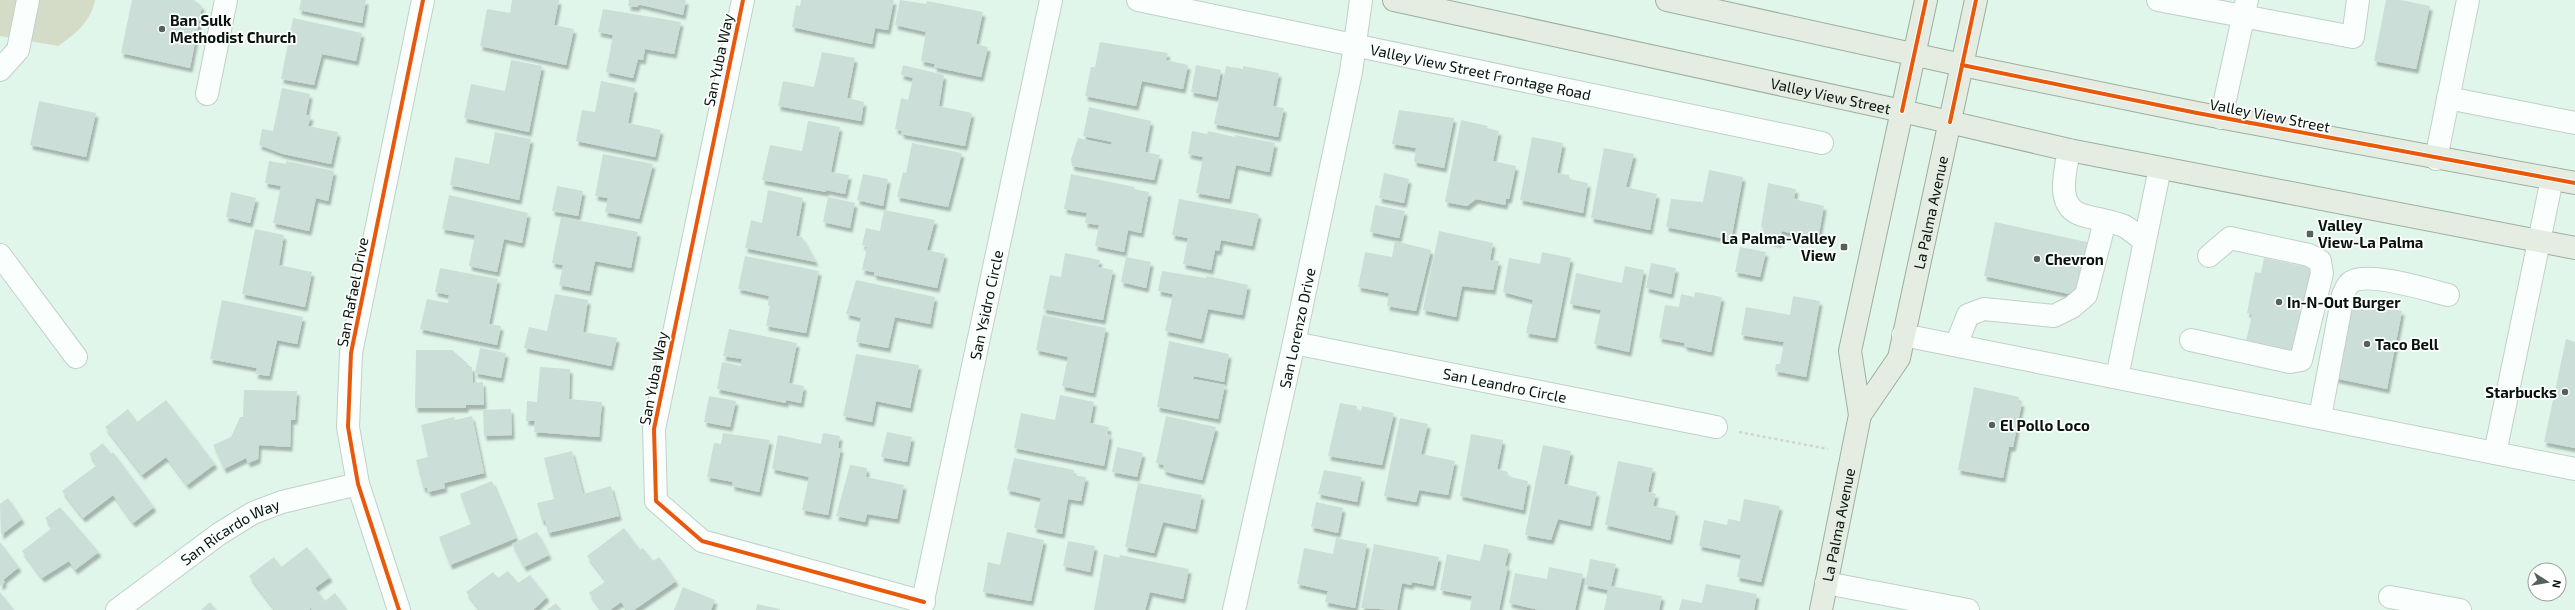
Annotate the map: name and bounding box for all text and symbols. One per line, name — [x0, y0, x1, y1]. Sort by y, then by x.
place label: Ban Sulk Methodist Church — [170, 11, 296, 46]
street label: San Yuba Way — [699, 12, 737, 108]
marker: Ban Sulk Methodist Church — [157, 24, 167, 34]
street label: Valley View Street Frontage Road — [1369, 40, 1593, 103]
street label: Valley View Street — [1769, 74, 1893, 117]
street label: Valley View Street — [2208, 94, 2332, 136]
street label: La Palma Avenue — [1909, 154, 1951, 271]
place label: Valley View-La Palma — [2318, 216, 2423, 251]
place label: La Palma-Valley View — [1721, 229, 1837, 264]
marker: Valley View-La Palma — [2305, 229, 2315, 239]
street label: San Rafael Drive — [333, 236, 371, 348]
marker: La Palma-Valley View — [1839, 242, 1849, 252]
street label: San Ysidro Circle — [966, 248, 1006, 361]
place label: Chevron — [2045, 250, 2104, 268]
marker: Chevron — [2032, 254, 2042, 264]
street label: San Lorenzo Drive — [1275, 266, 1319, 390]
place label: In-N-Out Burger — [2287, 293, 2401, 311]
marker: In-N-Out Burger — [2274, 297, 2284, 307]
street label: San Yuba Way — [635, 330, 671, 426]
place label: Taco Bell — [2375, 335, 2439, 353]
marker: Taco Bell — [2362, 339, 2372, 349]
street label: San Leandro Circle — [1441, 364, 1568, 406]
place label: Starbucks — [2485, 383, 2557, 401]
marker: Starbucks — [2560, 387, 2570, 397]
place label: El Pollo Loco — [2000, 416, 2090, 434]
marker: El Pollo Loco — [1987, 420, 1997, 430]
street label: La Palma Avenue — [1818, 466, 1858, 583]
street label: San Ricardo Way — [177, 495, 282, 569]
north arrow — [2527, 562, 2567, 602]
text: N — [2550, 579, 2564, 589]

